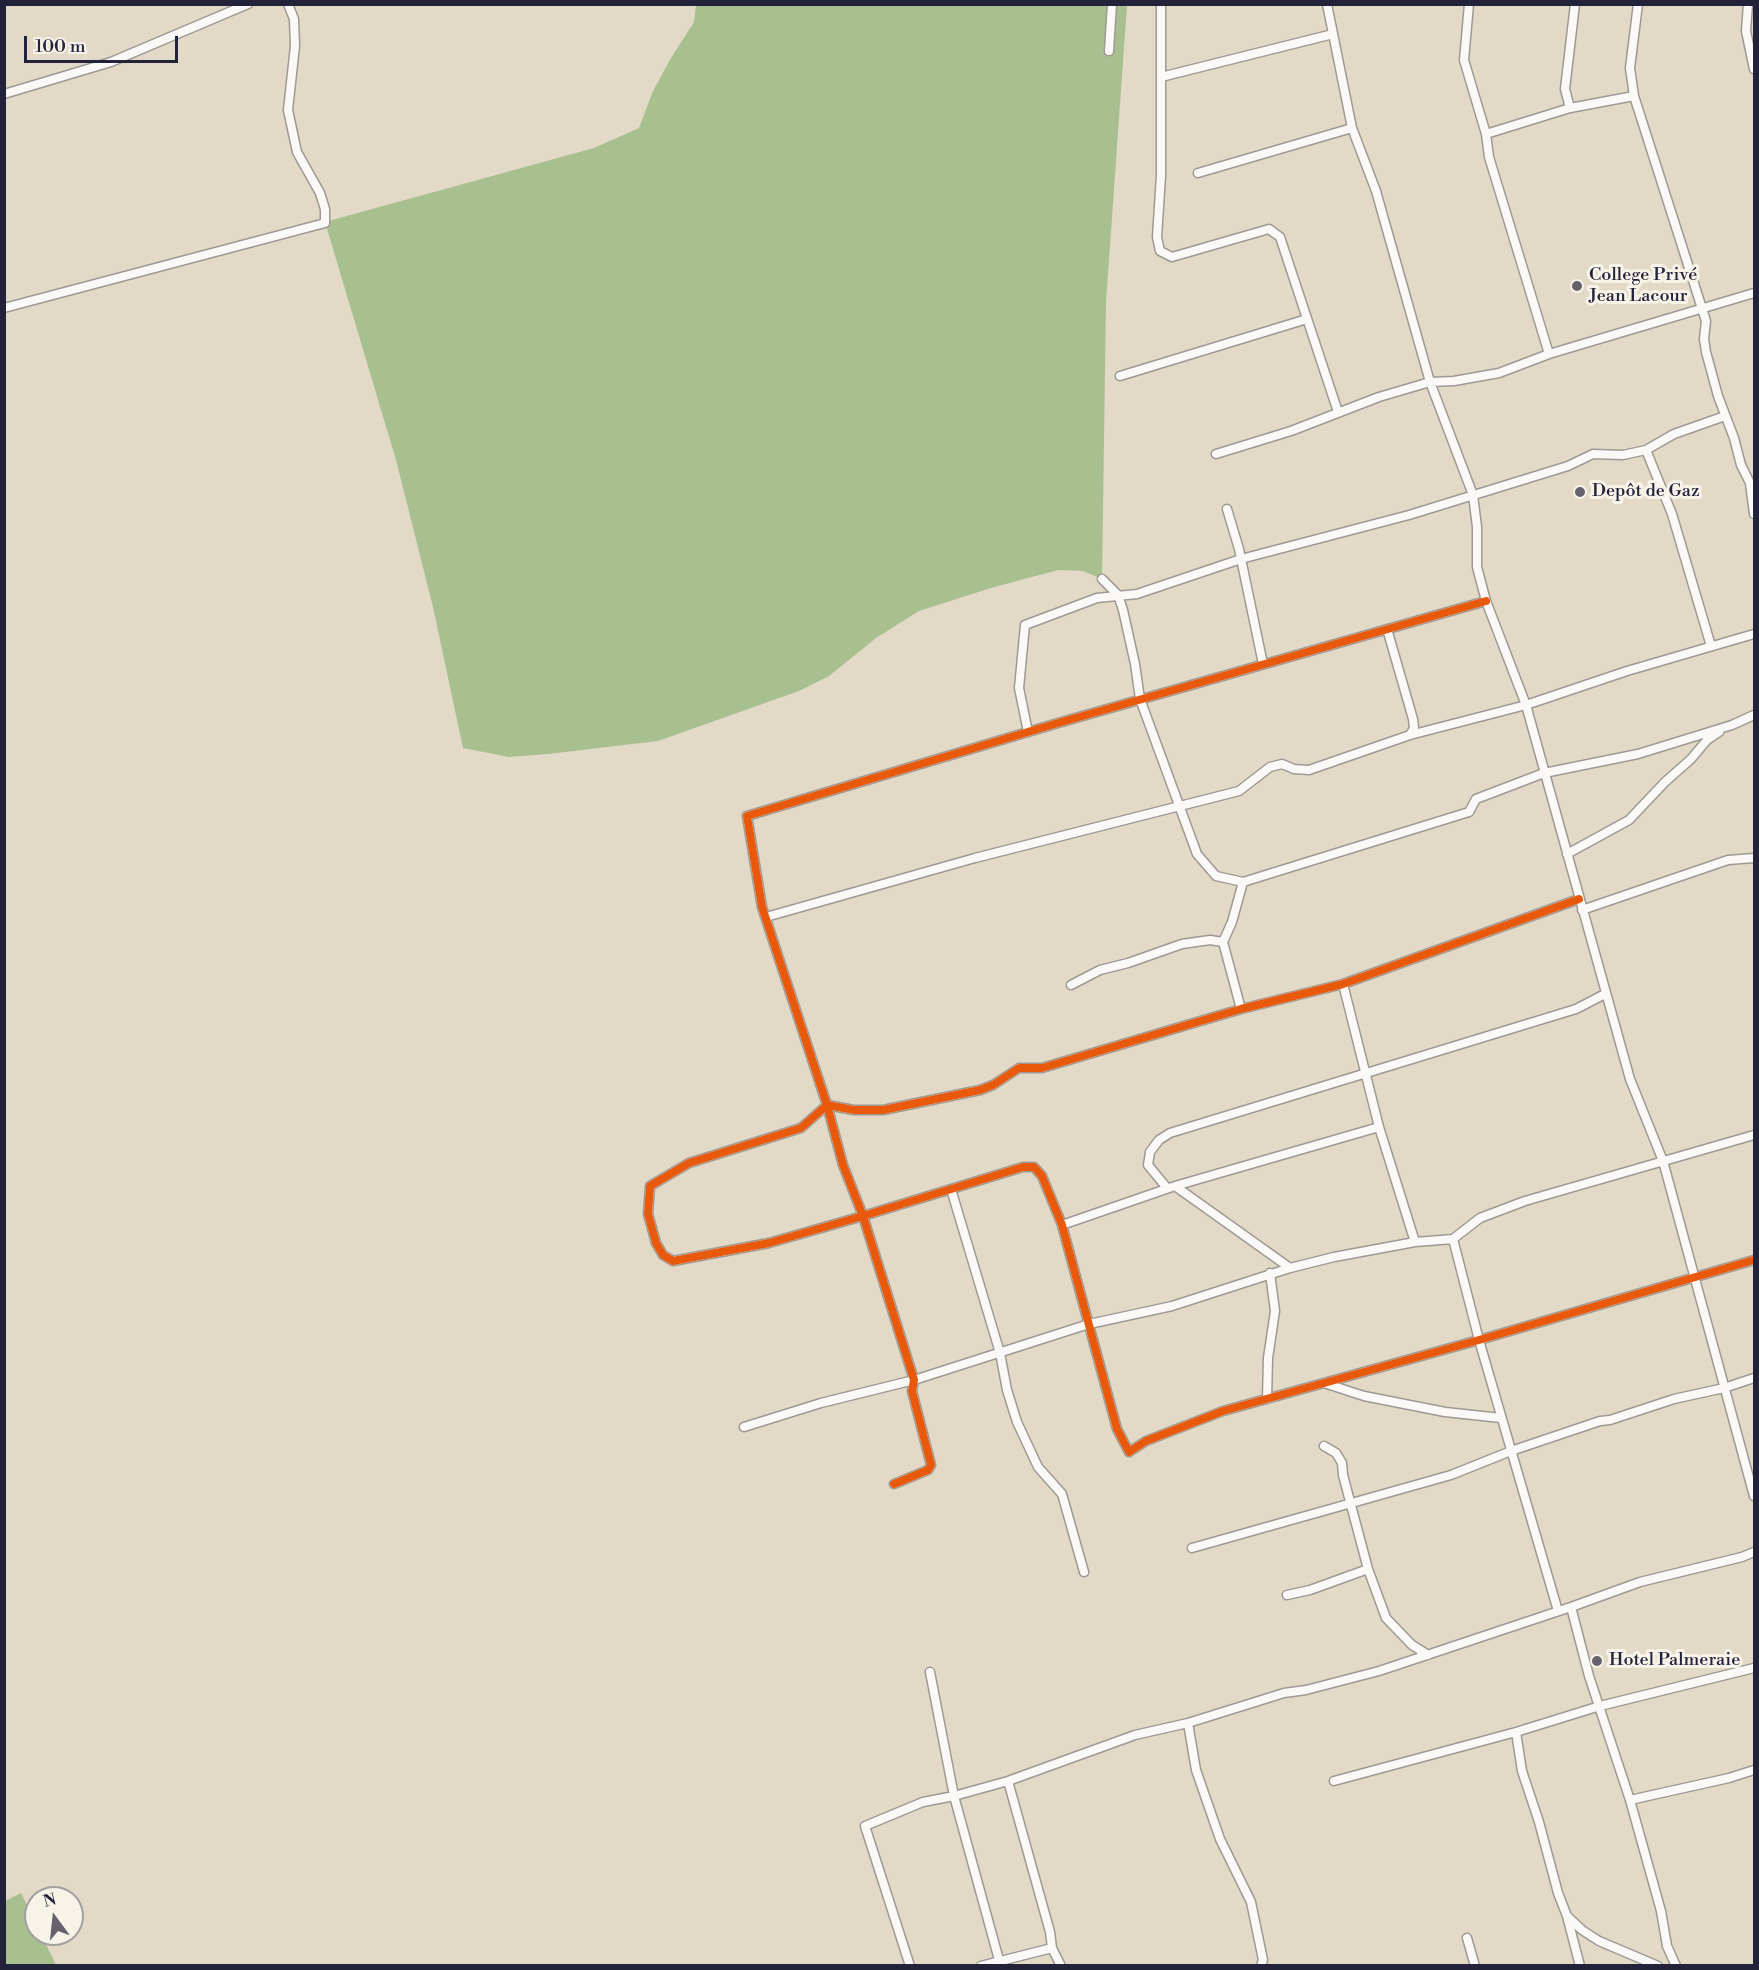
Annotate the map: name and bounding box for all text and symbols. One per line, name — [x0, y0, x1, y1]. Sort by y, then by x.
scale bar — [27, 24, 182, 62]
text: 100 m — [35, 35, 86, 58]
place label: College Privé Jean Lacour — [1589, 265, 1697, 308]
marker: College Privé Jean Lacour — [1570, 279, 1584, 293]
place label: Depôt de Gaz — [1592, 481, 1700, 503]
marker: Depôt de Gaz — [1573, 485, 1587, 499]
place label: Hotel Palmeraie — [1609, 1650, 1740, 1672]
marker: Hotel Palmeraie — [1590, 1654, 1604, 1668]
north arrow — [24, 1886, 84, 1946]
text: N — [41, 1889, 59, 1912]

